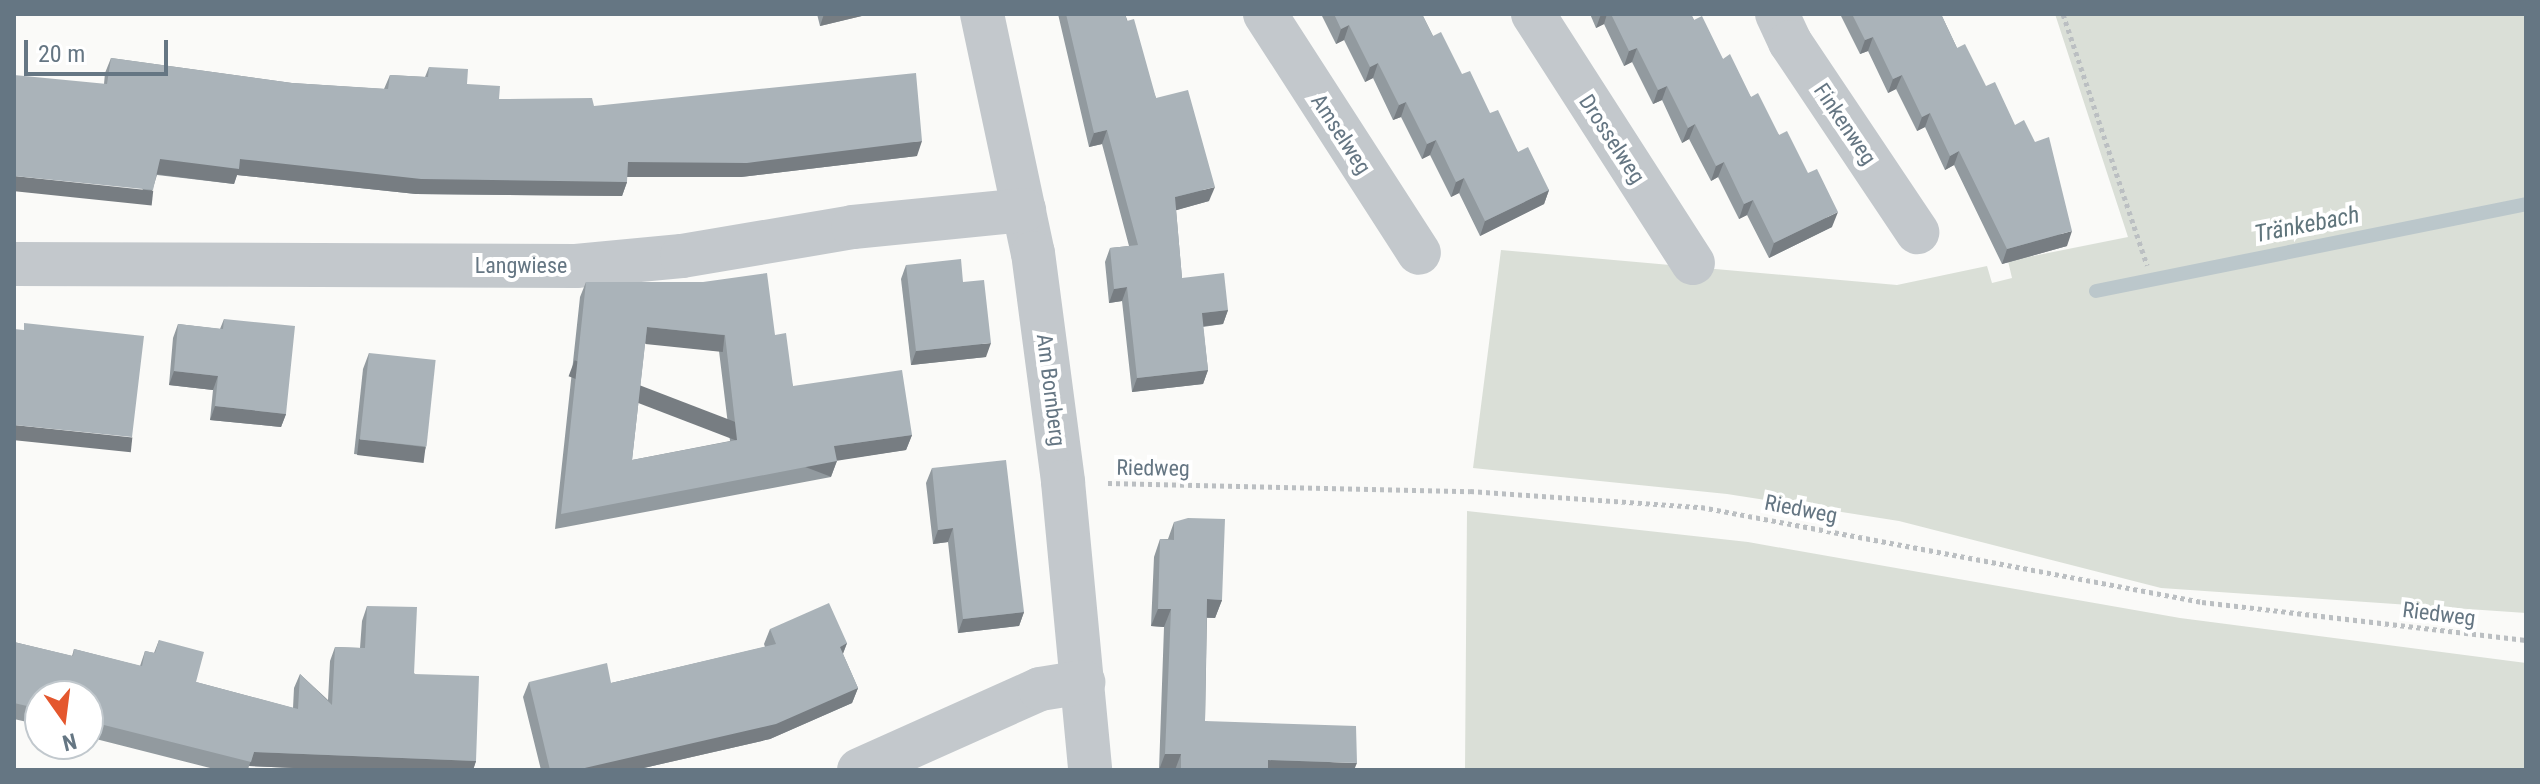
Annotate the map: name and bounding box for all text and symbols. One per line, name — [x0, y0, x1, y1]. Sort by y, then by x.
scale bar — [28, 24, 172, 74]
text: 20 m — [38, 40, 85, 68]
street label: Finkenweg — [1808, 78, 1882, 170]
street label: Amselweg — [1305, 89, 1377, 179]
street label: Drosselweg — [1573, 89, 1651, 189]
water label: Tränkebach — [2252, 201, 2362, 249]
street label: Langwiese — [475, 253, 567, 279]
street label: Am Bornberg — [1031, 332, 1071, 448]
street label: Riedweg — [1116, 454, 1190, 482]
street label: Riedweg — [1762, 489, 1840, 529]
street label: Riedweg — [2401, 596, 2477, 632]
north arrow — [24, 680, 104, 760]
text: N — [60, 728, 79, 756]

